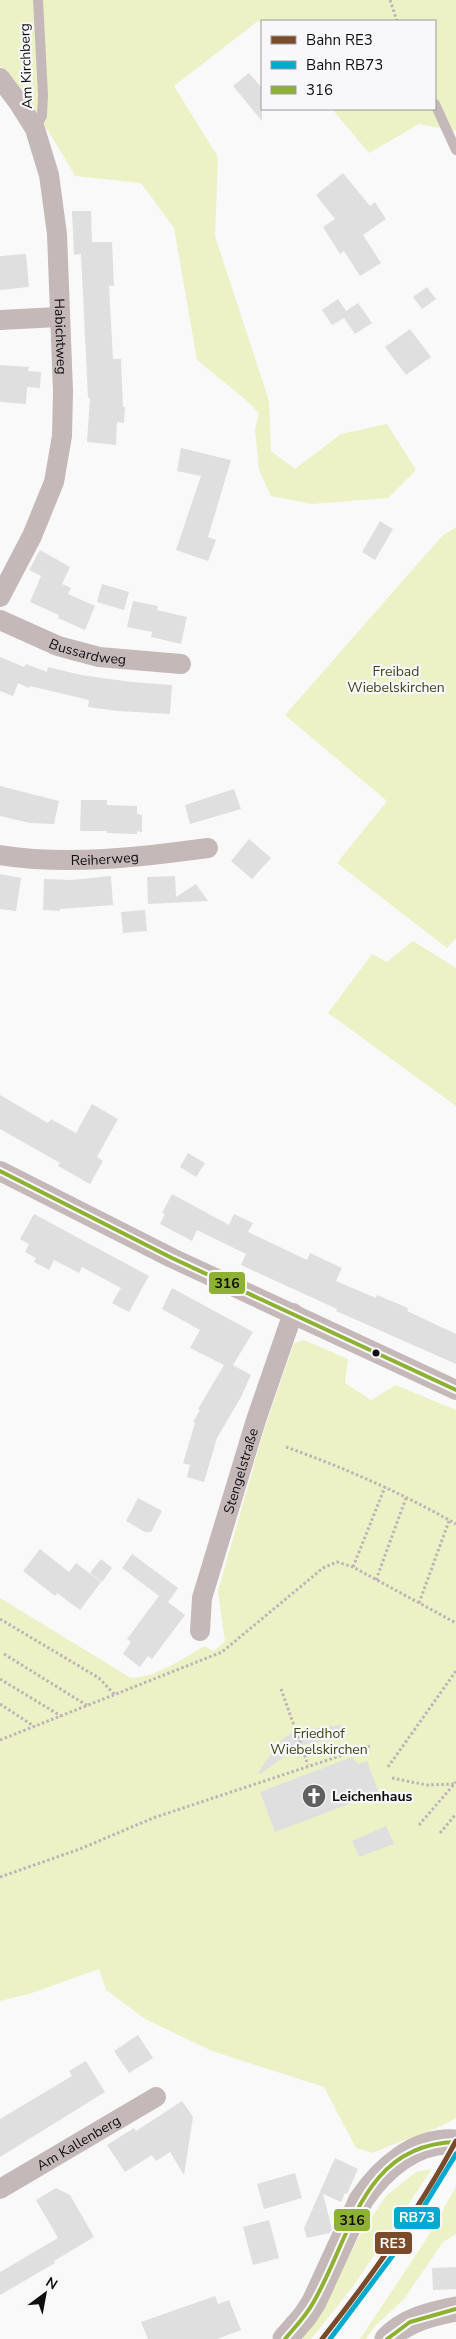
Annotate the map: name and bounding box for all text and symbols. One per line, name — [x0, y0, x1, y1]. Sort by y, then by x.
legend — [261, 20, 436, 110]
street label: Am Kirchberg — [15, 23, 37, 109]
text: Bahn RE3 — [306, 30, 373, 50]
text: Bahn RB73 — [306, 55, 383, 75]
text: 316 — [306, 80, 333, 100]
street label: Habichtweg — [50, 298, 72, 375]
street label: Bussardweg — [46, 634, 127, 669]
park label: Freibad Wiebelskirchen — [347, 662, 445, 697]
street label: Reiherweg — [71, 847, 140, 870]
line badge: 316 — [208, 1271, 246, 1295]
text: 316 — [214, 1274, 240, 1293]
unlabelled marker — [371, 1348, 381, 1358]
street label: Stengelstraße — [219, 1426, 263, 1516]
park label: Friedhof Wiebelskirchen — [270, 1724, 368, 1759]
church icon: Leichenhaus — [301, 1783, 327, 1809]
place label: Leichenhaus — [332, 1787, 412, 1806]
street label: Am Kallenberg — [33, 2111, 124, 2175]
line badge: RB73 — [393, 2206, 441, 2230]
line badge: 316 — [333, 2208, 371, 2232]
text: RB73 — [399, 2208, 435, 2227]
text: 316 — [339, 2211, 365, 2230]
line badge: RE3 — [374, 2231, 413, 2255]
text: RE3 — [380, 2234, 406, 2253]
north arrow — [20, 2269, 70, 2319]
text: N — [42, 2273, 61, 2294]

